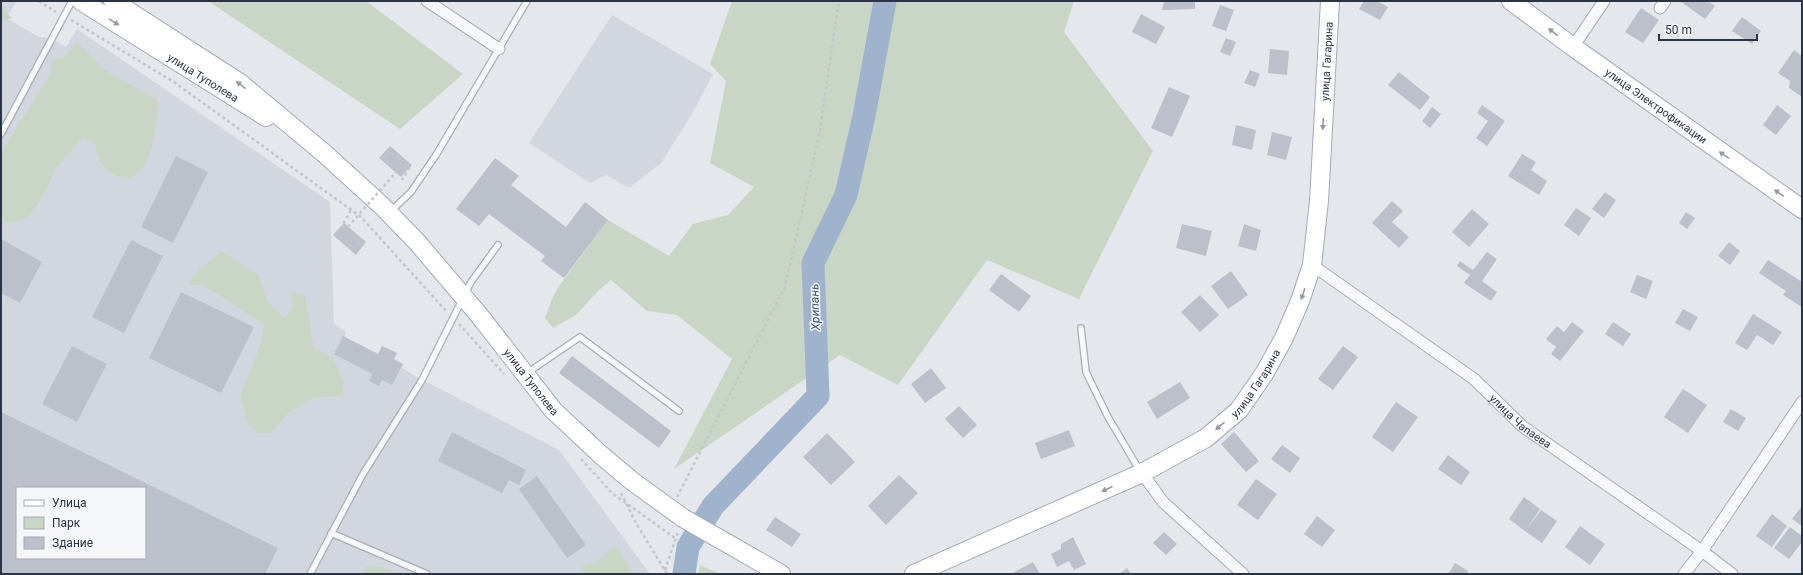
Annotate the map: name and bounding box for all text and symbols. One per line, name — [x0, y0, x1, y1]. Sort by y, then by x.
scale bar — [1659, 16, 1757, 42]
one-way arrow — [108, 18, 120, 25]
street label: улица Гагарина — [1319, 21, 1336, 101]
text: 50 m — [1665, 23, 1692, 37]
one-way arrow — [1548, 28, 1559, 36]
street label: улица Туполева — [165, 51, 241, 105]
street label: улица Электрофикации — [1602, 66, 1709, 147]
one-way arrow — [235, 80, 246, 89]
one-way arrow — [1320, 118, 1326, 131]
one-way arrow — [1719, 151, 1729, 159]
one-way arrow — [1774, 189, 1784, 197]
water label: Хрипань — [807, 283, 823, 332]
one-way arrow — [1299, 288, 1305, 300]
street label: улица Туполева — [501, 346, 561, 419]
street label: улица Гагарина — [1229, 347, 1283, 421]
street label: улица Чапаева — [1487, 392, 1554, 451]
one-way arrow — [1215, 422, 1226, 431]
one-way arrow — [1101, 486, 1112, 492]
legend — [16, 487, 146, 559]
text: Улица — [52, 496, 87, 510]
text: Парк — [52, 516, 81, 530]
text: Здание — [52, 536, 93, 550]

